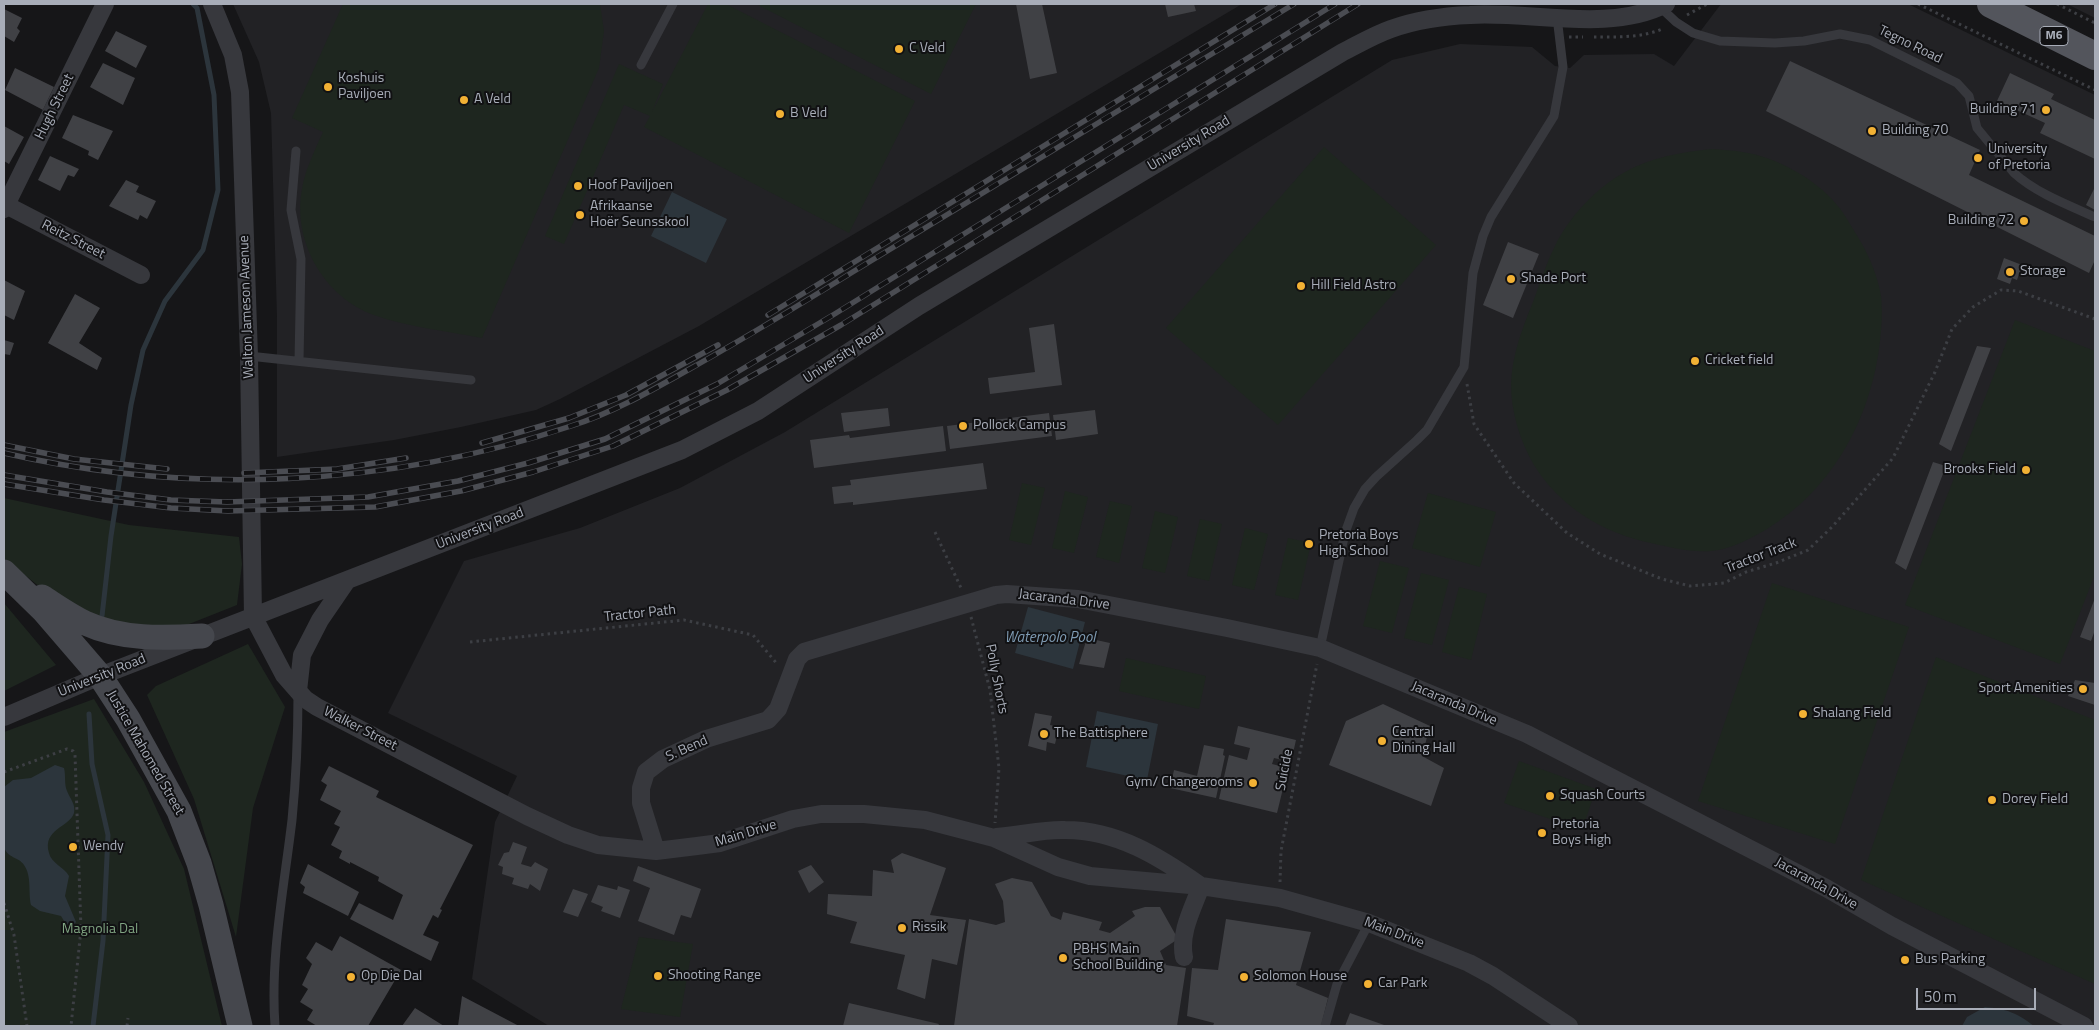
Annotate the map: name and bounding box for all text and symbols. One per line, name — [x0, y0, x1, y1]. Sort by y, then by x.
street label: Tegno Road — [1875, 22, 1945, 68]
road number: M6 — [2040, 27, 2068, 46]
place label: C Veld — [909, 41, 945, 57]
marker: C Veld — [893, 43, 905, 55]
place label: Koshuis Paviljoen — [338, 71, 391, 104]
street label: Hugh Street — [32, 72, 78, 142]
marker: Koshuis Paviljoen — [322, 81, 334, 93]
place label: A Veld — [474, 92, 511, 108]
marker: A Veld — [458, 94, 470, 106]
place label: Building 71 — [1970, 102, 2036, 118]
marker: Building 71 — [2040, 104, 2052, 116]
place label: B Veld — [790, 106, 827, 122]
marker: B Veld — [774, 108, 786, 120]
street label: University Road — [1145, 113, 1233, 175]
place label: Building 70 — [1882, 123, 1948, 139]
marker: Building 70 — [1866, 125, 1878, 137]
place label: University of Pretoria — [1988, 142, 2050, 174]
marker: University of Pretoria — [1972, 152, 1984, 164]
place label: Hoof Paviljoen — [588, 178, 673, 194]
marker: Hoof Paviljoen — [572, 180, 584, 192]
place label: Afrikaanse Hoër Seunsskool — [590, 199, 689, 232]
marker: Afrikaanse Hoër Seunsskool — [574, 209, 586, 221]
place label: Building 72 — [1948, 213, 2014, 229]
marker: Building 72 — [2018, 215, 2030, 227]
street label: Reitz Street — [38, 217, 108, 263]
street label: Walton Jameson Avenue — [236, 235, 258, 379]
place label: Storage — [2020, 264, 2066, 280]
marker: Storage — [2004, 266, 2016, 278]
place label: Shade Port — [1521, 271, 1586, 287]
marker: Shade Port — [1505, 273, 1517, 285]
place label: Hill Field Astro — [1311, 278, 1396, 294]
marker: Hill Field Astro — [1295, 280, 1307, 292]
street label: University Road — [801, 323, 887, 387]
place label: Cricket field — [1705, 353, 1774, 369]
marker: Cricket field — [1689, 355, 1701, 367]
place label: Pollock Campus — [973, 418, 1066, 434]
marker: Pollock Campus — [957, 420, 969, 432]
place label: Brooks Field — [1943, 462, 2016, 478]
marker: Brooks Field — [2020, 464, 2032, 476]
street label: University Road — [434, 505, 526, 553]
place label: Pretoria Boys High School — [1319, 528, 1398, 560]
street label: Tractor Track — [1723, 535, 1799, 577]
marker: Pretoria Boys High School — [1303, 538, 1315, 550]
street label: Jacaranda Drive — [1017, 586, 1111, 614]
street label: Tractor Path — [603, 602, 677, 626]
water label: Waterpolo Pool — [1004, 629, 1096, 647]
street label: Polly Shorts — [981, 643, 1011, 715]
street label: University Road — [56, 651, 148, 701]
street label: Jacaranda Drive — [1409, 678, 1499, 730]
place label: Sport Amenities — [1979, 681, 2073, 697]
marker: Sport Amenities — [2077, 683, 2089, 695]
street label: Justice Mahomed Street — [102, 688, 188, 818]
street label: Walker Street — [321, 703, 399, 755]
place label: Shalang Field — [1813, 706, 1891, 722]
marker: Shalang Field — [1797, 708, 1809, 720]
place label: Central Dining Hall — [1392, 725, 1455, 758]
place label: The Battisphere — [1054, 726, 1148, 742]
marker: The Battisphere — [1038, 728, 1050, 740]
street label: S. Bend — [663, 732, 711, 766]
marker: Central Dining Hall — [1376, 735, 1388, 747]
street label: Suicide — [1273, 748, 1297, 792]
place label: Gym/ Changerooms — [1126, 775, 1243, 791]
marker: Gym/ Changerooms — [1247, 777, 1259, 789]
place label: Squash Courts — [1560, 788, 1645, 804]
marker: Squash Courts — [1544, 790, 1556, 802]
place label: Dorey Field — [2002, 792, 2068, 808]
marker: Dorey Field — [1986, 794, 1998, 806]
street label: Main Drive — [713, 817, 779, 851]
place label: Pretoria Boys High — [1552, 817, 1611, 850]
marker: Pretoria Boys High — [1536, 827, 1548, 839]
place label: Wendy — [83, 839, 124, 855]
marker: Wendy — [67, 841, 79, 853]
street label: Jacaranda Drive — [1772, 854, 1860, 914]
street label: Main Drive — [1362, 914, 1426, 952]
place label: Rissik — [912, 920, 946, 936]
park label: Magnolia Dal — [62, 922, 138, 938]
marker: Rissik — [896, 922, 908, 934]
place label: PBHS Main School Building — [1073, 942, 1163, 974]
marker: PBHS Main School Building — [1057, 952, 1069, 964]
place label: Bus Parking — [1915, 952, 1985, 968]
marker: Bus Parking — [1899, 954, 1911, 966]
place label: Shooting Range — [668, 968, 761, 984]
place label: Op Die Dal — [361, 969, 422, 985]
place label: Solomon House — [1254, 969, 1347, 985]
marker: Shooting Range — [652, 970, 664, 982]
marker: Op Die Dal — [345, 971, 357, 983]
marker: Solomon House — [1238, 971, 1250, 983]
place label: Car Park — [1378, 976, 1427, 992]
marker: Car Park — [1362, 978, 1374, 990]
scale bar — [1919, 978, 2039, 1010]
text: 50 m — [1924, 985, 1957, 1008]

